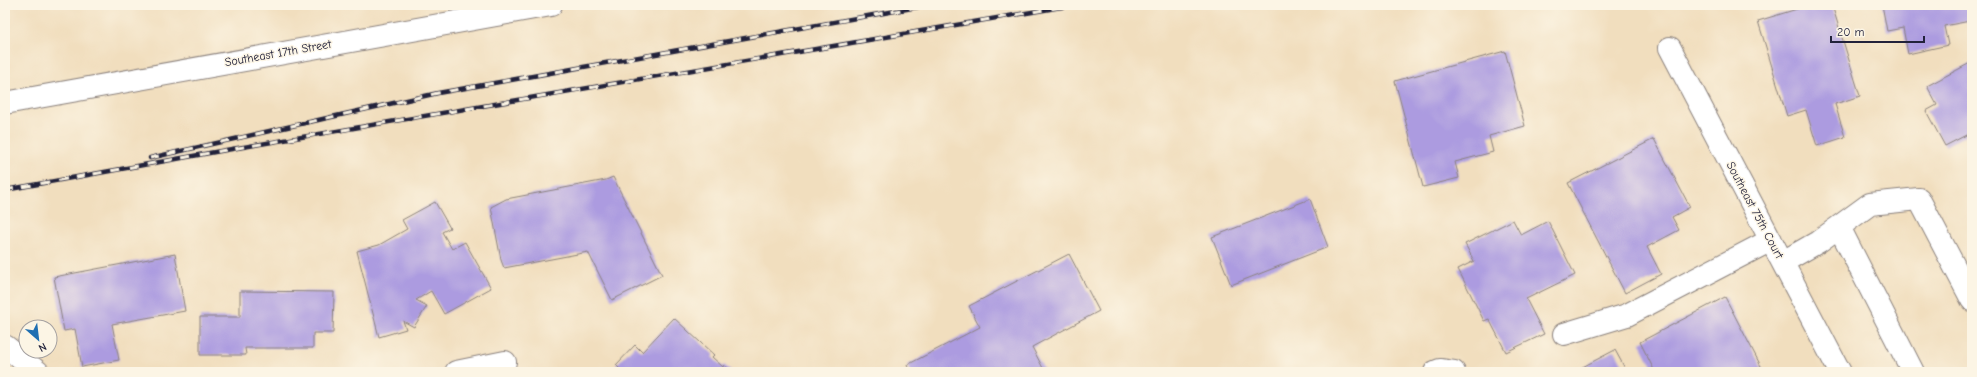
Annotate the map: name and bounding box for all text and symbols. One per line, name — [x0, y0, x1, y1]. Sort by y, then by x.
scale bar — [1831, 18, 1924, 44]
text: 20 m — [1837, 25, 1865, 39]
street label: Southeast 17th Street — [224, 37, 333, 69]
street label: Southeast 75th Court — [1724, 159, 1787, 261]
north arrow — [18, 319, 58, 359]
text: N — [36, 340, 49, 355]

